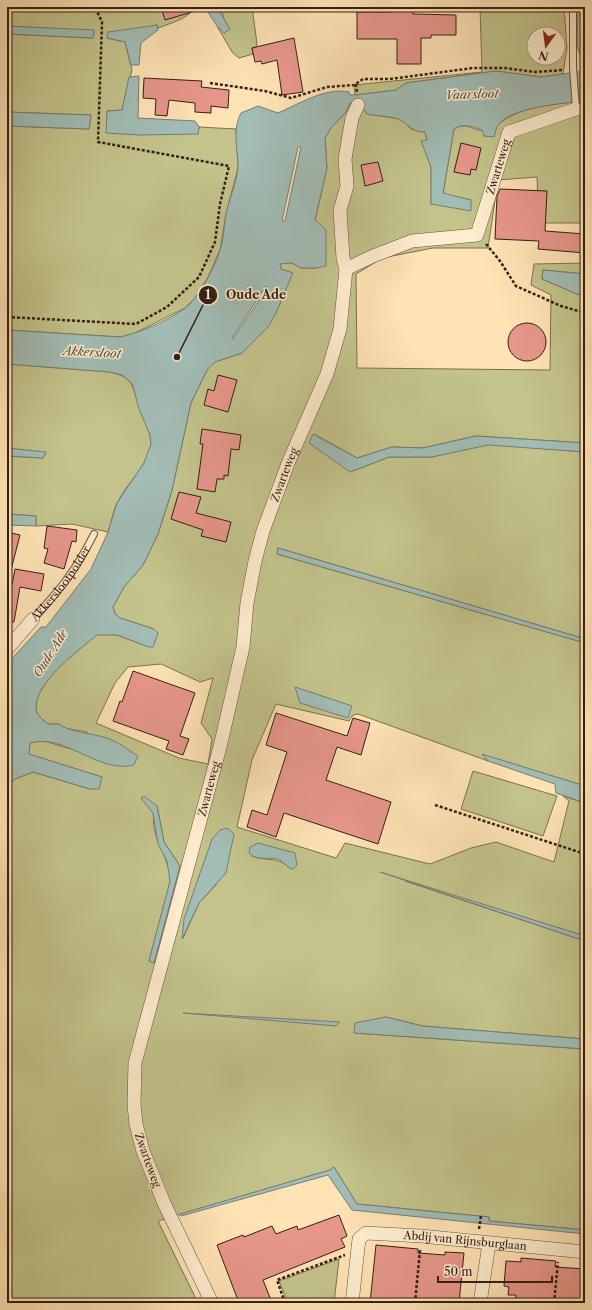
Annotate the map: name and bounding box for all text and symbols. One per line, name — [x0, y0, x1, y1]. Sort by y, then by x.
north arrow — [526, 26, 566, 66]
text: N — [537, 48, 550, 64]
water label: Vaarsloot — [445, 86, 500, 102]
street label: Zwarteweg — [483, 137, 513, 196]
callout: Oude Ade — [198, 283, 294, 307]
text: 1 — [205, 287, 211, 302]
text: Oude Ade — [226, 287, 286, 302]
water label: Akkersloot — [61, 343, 122, 361]
street label: Zwarteweg — [267, 445, 301, 504]
street label: Akkerslootpolder — [27, 543, 94, 625]
water label: Oude Ade — [30, 625, 71, 680]
street label: Zwarteweg — [195, 759, 223, 818]
street label: Zwarteweg — [132, 1131, 164, 1189]
street label: Abdij van Rijnsburglaan — [402, 1228, 527, 1253]
scale bar — [438, 1258, 552, 1284]
text: 50 m — [444, 1264, 473, 1279]

